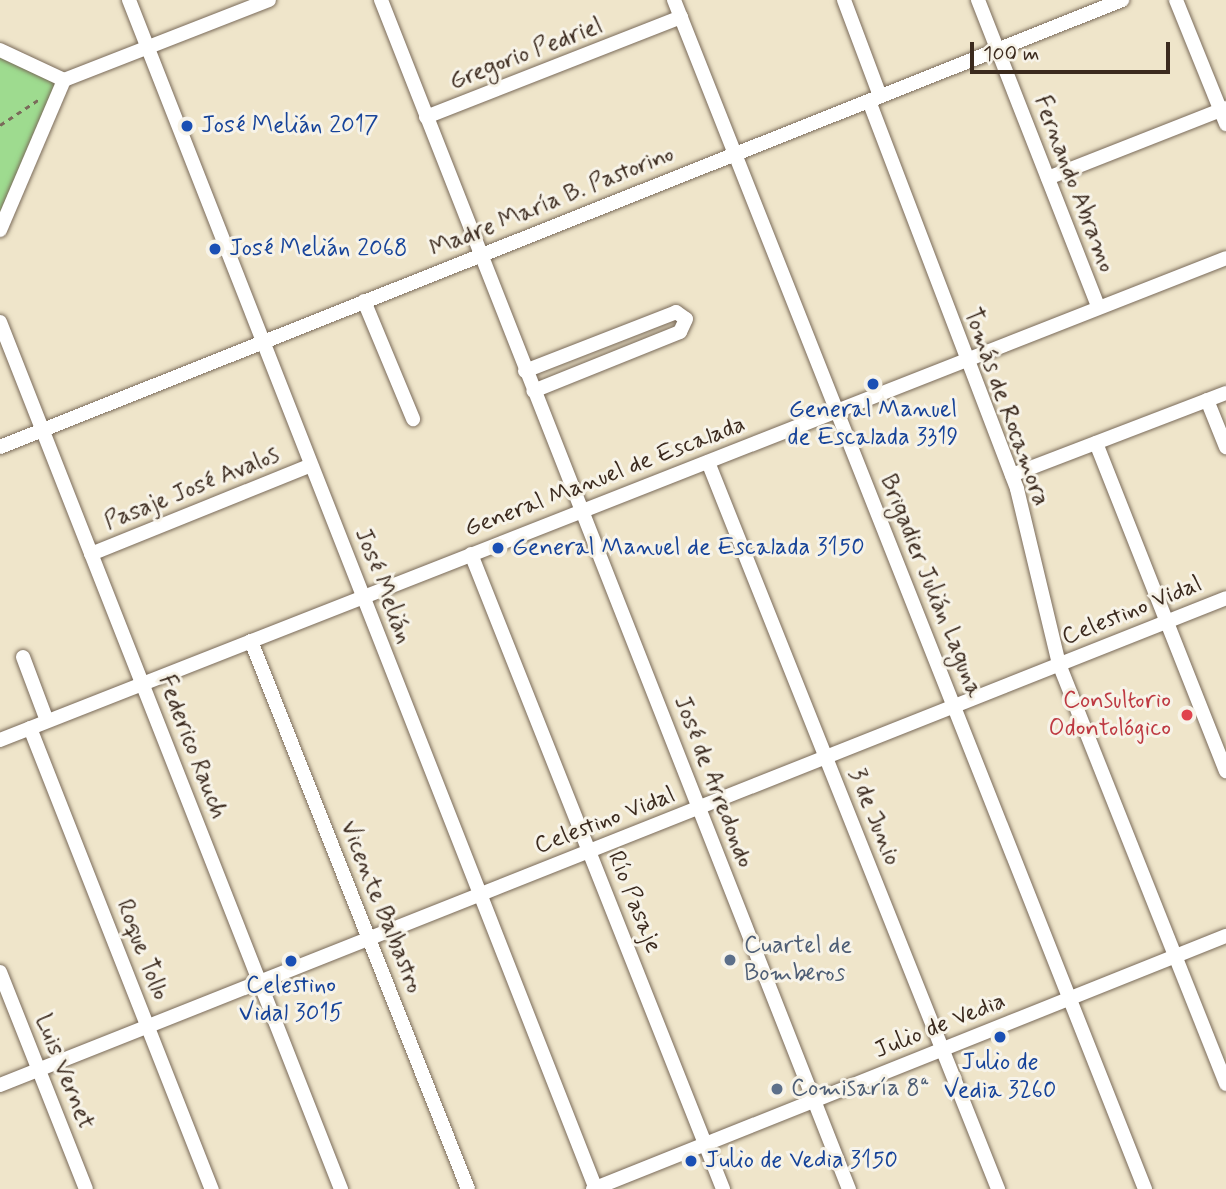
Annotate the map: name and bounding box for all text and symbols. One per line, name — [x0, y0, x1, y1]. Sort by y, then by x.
street label: Gregorio Pedriel — [446, 12, 606, 96]
scale bar — [974, 28, 1174, 72]
text: 100 m — [983, 40, 1039, 68]
street label: Fernando Abramo — [1027, 92, 1121, 276]
place label: José Melián 2017 — [201, 112, 378, 140]
marker: José Melián 2017 — [179, 118, 195, 134]
street label: Madre María B. Pastorino — [427, 140, 677, 264]
place label: José Melián 2068 — [229, 235, 407, 263]
marker: José Melián 2068 — [207, 241, 223, 257]
street label: Tomás de Rocamora — [957, 305, 1055, 509]
marker: General Manuel de Escalada 3319 — [865, 376, 881, 392]
place label: General Manuel de Escalada 3319 — [790, 396, 956, 452]
street label: General Manuel de Escalada — [467, 412, 743, 542]
street label: Pasaje José Avalos — [100, 441, 284, 537]
street label: Brigadier Julián Laguna — [871, 466, 991, 706]
street label: José Melián — [348, 524, 418, 648]
place label: General Manuel de Escalada 3150 — [512, 534, 852, 562]
marker: General Manuel de Escalada 3150 — [490, 540, 506, 556]
street label: Celestino Vidal — [1059, 570, 1205, 652]
street label: Federico Rauch — [152, 673, 232, 821]
place label: Consultorio Odontológico — [1049, 687, 1171, 743]
street label: José de Arredondo — [667, 691, 759, 873]
marker: Consultorio Odontológico — [1177, 705, 1197, 725]
street label: 3 de Junio — [842, 765, 906, 869]
street label: Celestino Vidal — [532, 781, 678, 861]
street label: Vicente Balbastro — [333, 815, 429, 999]
street label: Río Pasaje — [601, 849, 667, 955]
street label: Roque Tollo — [110, 896, 174, 1004]
place label: Cuartel de Bomberos — [744, 932, 851, 988]
marker: Cuartel de Bomberos — [722, 952, 738, 968]
marker: Celestino Vidal 3015 — [283, 953, 299, 969]
place label: Celestino Vidal 3015 — [239, 972, 343, 1028]
street label: Julio de Vedia — [868, 986, 1012, 1066]
street label: Luis Vernet — [27, 1008, 101, 1136]
marker: Julio de Vedia 3260 — [992, 1029, 1008, 1045]
place label: Julio de Vedia 3260 — [944, 1049, 1056, 1105]
place label: Comisaría 8ª — [791, 1075, 930, 1103]
marker: Comisaría 8ª — [769, 1081, 785, 1097]
place label: Julio de Vedia 3150 — [705, 1147, 902, 1175]
marker: Julio de Vedia 3150 — [683, 1153, 699, 1169]

